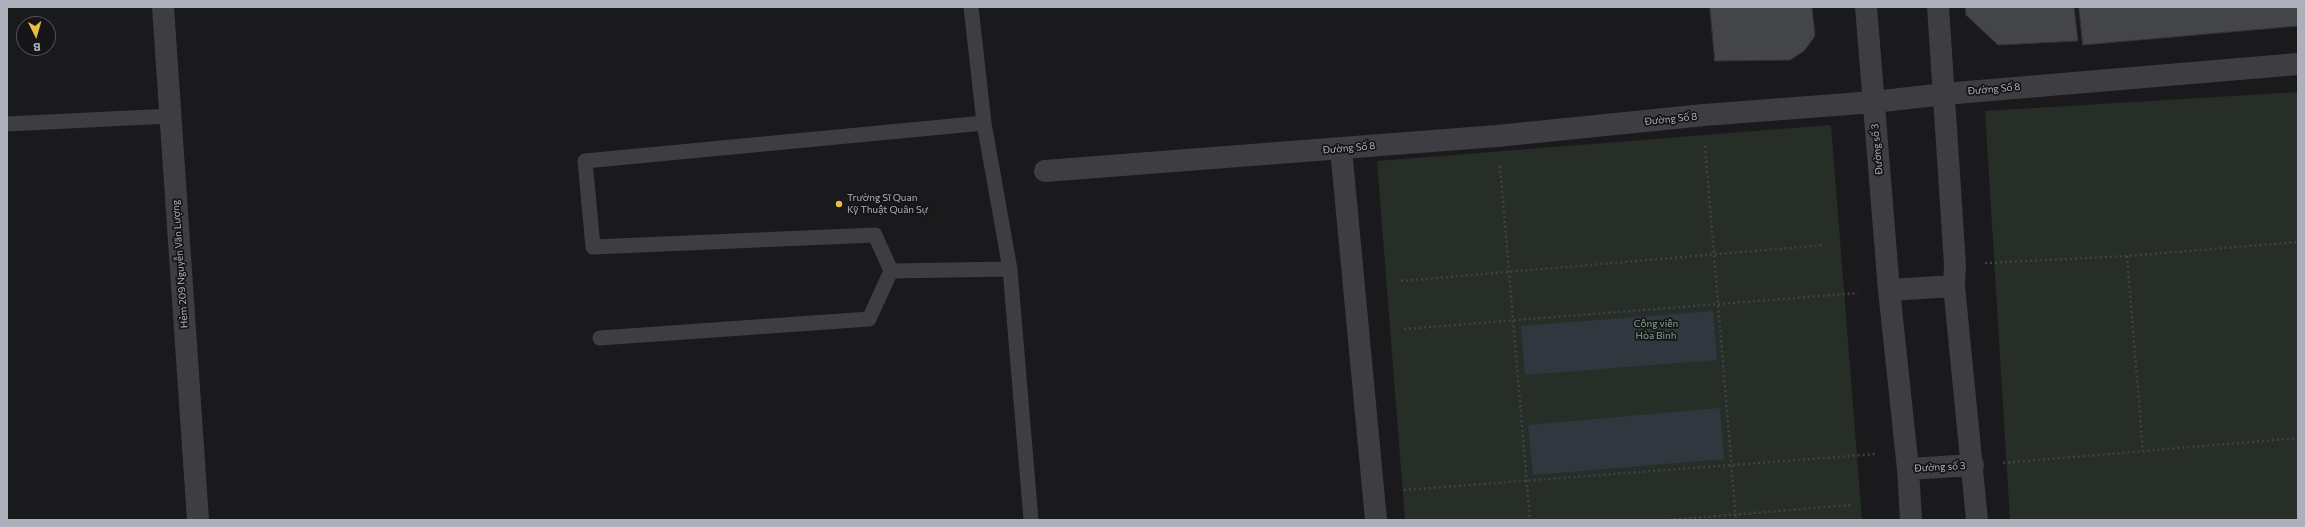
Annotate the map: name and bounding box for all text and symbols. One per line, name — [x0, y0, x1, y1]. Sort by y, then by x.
north arrow — [16, 16, 56, 56]
text: B — [33, 41, 41, 54]
street label: Đường Số 8 — [1967, 81, 2021, 97]
street label: Đường Số 8 — [1644, 110, 1698, 128]
street label: Đường số 3 — [1869, 123, 1885, 175]
street label: Đường Số 8 — [1322, 140, 1376, 156]
place label: Trường Sĩ Quan Kỹ Thuật Quân Sự — [847, 192, 928, 216]
street label: Hẻm 209 Nguyễn Văn Lượng — [170, 199, 190, 329]
marker: Trường Sĩ Quan Kỹ Thuật Quân Sự — [834, 199, 844, 209]
park label: Công viên Hòa Bình — [1634, 318, 1678, 342]
street label: Đường số 3 — [1914, 460, 1966, 474]

